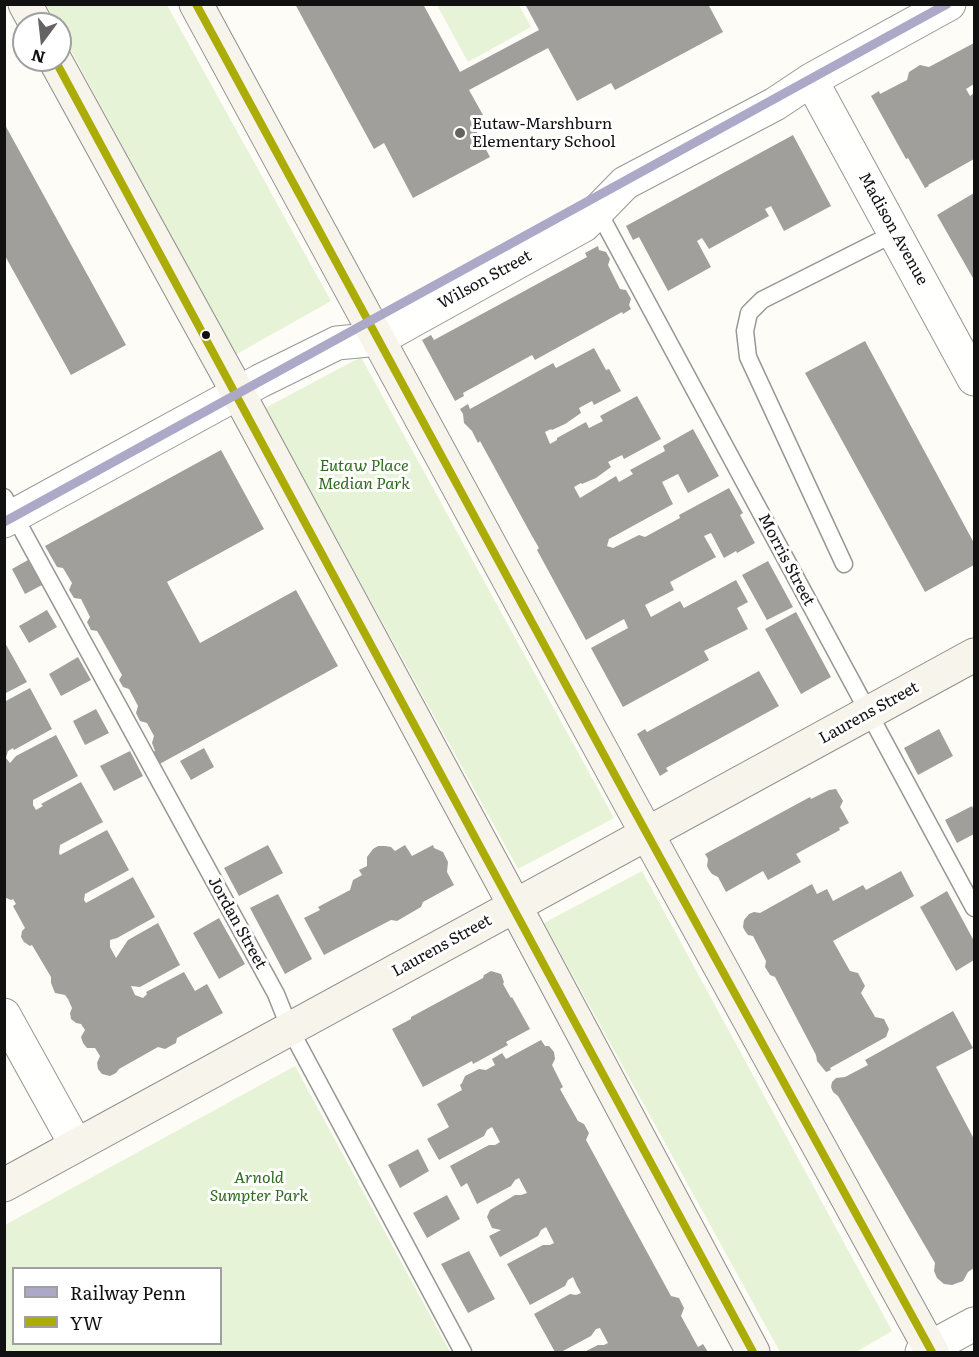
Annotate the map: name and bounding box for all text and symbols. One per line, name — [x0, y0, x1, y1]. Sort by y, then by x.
north arrow — [12, 12, 72, 72]
text: N — [28, 44, 47, 71]
place label: Eutaw-Marshburn Elementary School — [472, 114, 616, 152]
marker: Eutaw-Marshburn Elementary School — [453, 126, 467, 140]
street label: Madison Avenue — [854, 169, 932, 289]
street label: Wilson Street — [435, 246, 535, 314]
unlabelled marker — [200, 329, 212, 341]
park label: Eutaw Place Median Park — [318, 456, 410, 494]
street label: Morris Street — [754, 511, 818, 609]
street label: Laurens Street — [816, 678, 922, 748]
street label: Jordan Street — [204, 873, 270, 973]
street label: Laurens Street — [389, 911, 495, 981]
park label: Arnold Sumpter Park — [210, 1168, 308, 1206]
legend — [12, 1267, 222, 1345]
text: Railway Penn — [70, 1279, 186, 1306]
text: YW — [70, 1309, 103, 1336]

